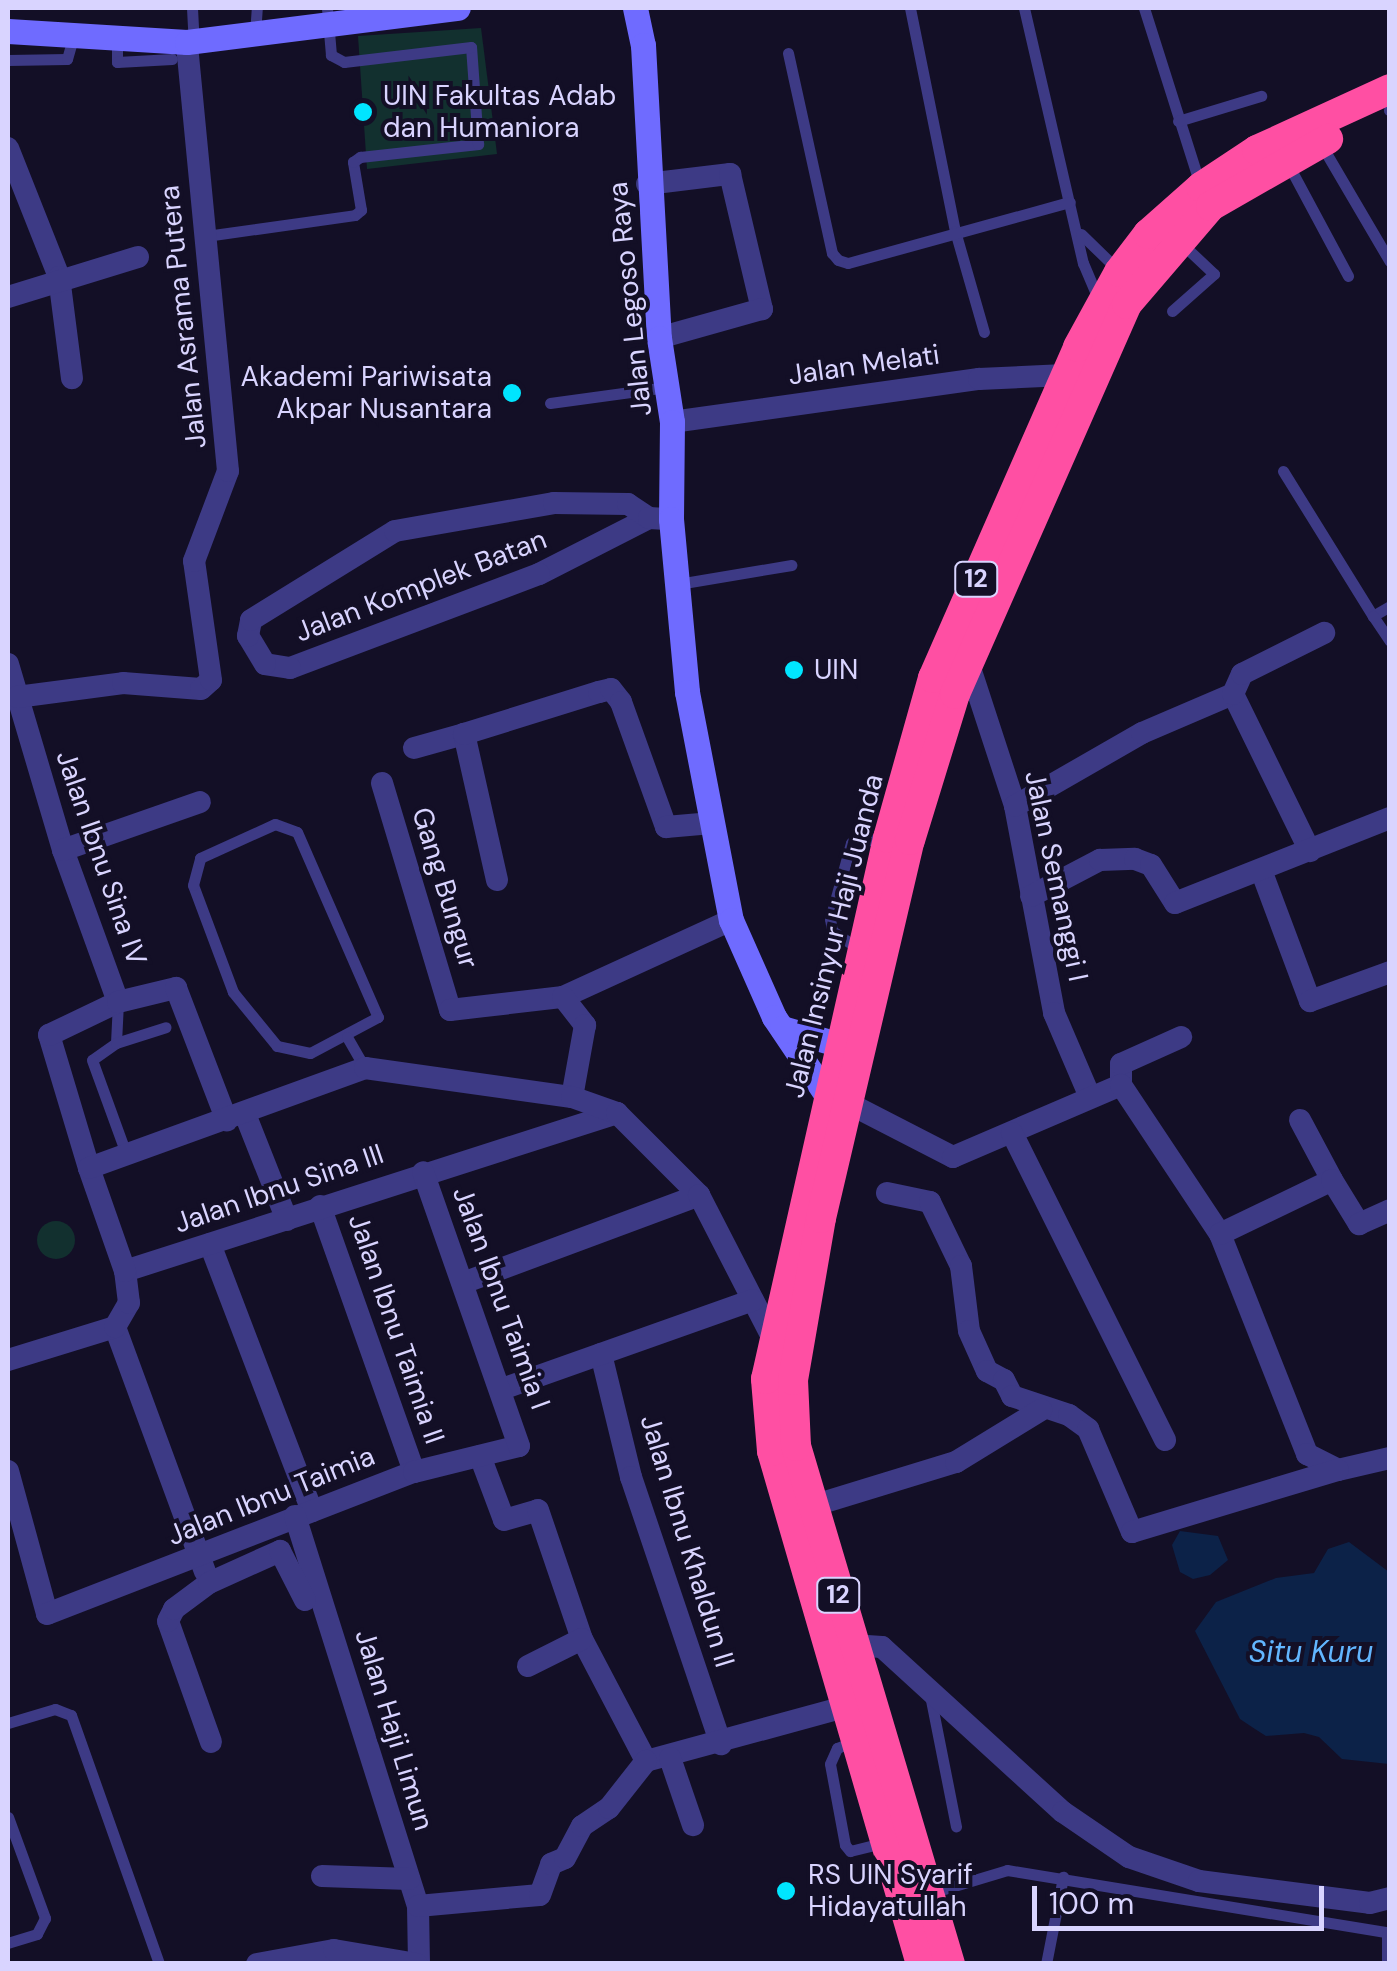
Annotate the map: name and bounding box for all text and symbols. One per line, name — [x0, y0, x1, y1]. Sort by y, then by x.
place label: UIN Fakultas Adab dan Humaniora — [383, 79, 616, 145]
marker: UIN Fakultas Adab dan Humaniora — [352, 101, 374, 123]
street label: Jalan Legoso Raya — [601, 180, 659, 418]
street label: Jalan Asrama Putera — [152, 184, 214, 450]
street label: Jalan Melati — [786, 338, 942, 392]
place label: Akademi Pariwisata Akpar Nusantara — [241, 360, 492, 426]
marker: Akademi Pariwisata Akpar Nusantara — [501, 382, 523, 404]
street label: Jalan Komplek Batan — [291, 523, 551, 649]
road number: 12 — [954, 559, 998, 599]
place label: UIN — [814, 653, 858, 687]
marker: UIN — [783, 659, 805, 681]
street label: Jalan Ibnu Sina IV — [49, 746, 153, 970]
street label: Jalan Semanggi I — [1017, 768, 1095, 984]
street label: Jalan Insinyur Haji Juanda — [778, 771, 890, 1101]
street label: Gang Bungur — [405, 803, 485, 973]
street label: Jalan Ibnu Sina III — [170, 1137, 388, 1241]
street label: Jalan Ibnu Taimia I — [445, 1182, 557, 1414]
street label: Jalan Ibnu Taimia II — [341, 1210, 451, 1448]
street label: Jalan Ibnu Khaldun II — [633, 1411, 741, 1671]
street label: Jalan Ibnu Taimia — [163, 1439, 379, 1553]
road number: 12 — [816, 1575, 860, 1615]
street label: Jalan Haji Limun — [348, 1626, 440, 1834]
water label: Situ Kuru — [1249, 1634, 1373, 1670]
place label: RS UIN Syarif Hidayatullah — [808, 1858, 973, 1924]
scale bar — [1037, 1866, 1330, 1928]
marker: RS UIN Syarif Hidayatullah — [773, 1878, 799, 1904]
text: 100 m — [1049, 1884, 1134, 1923]

